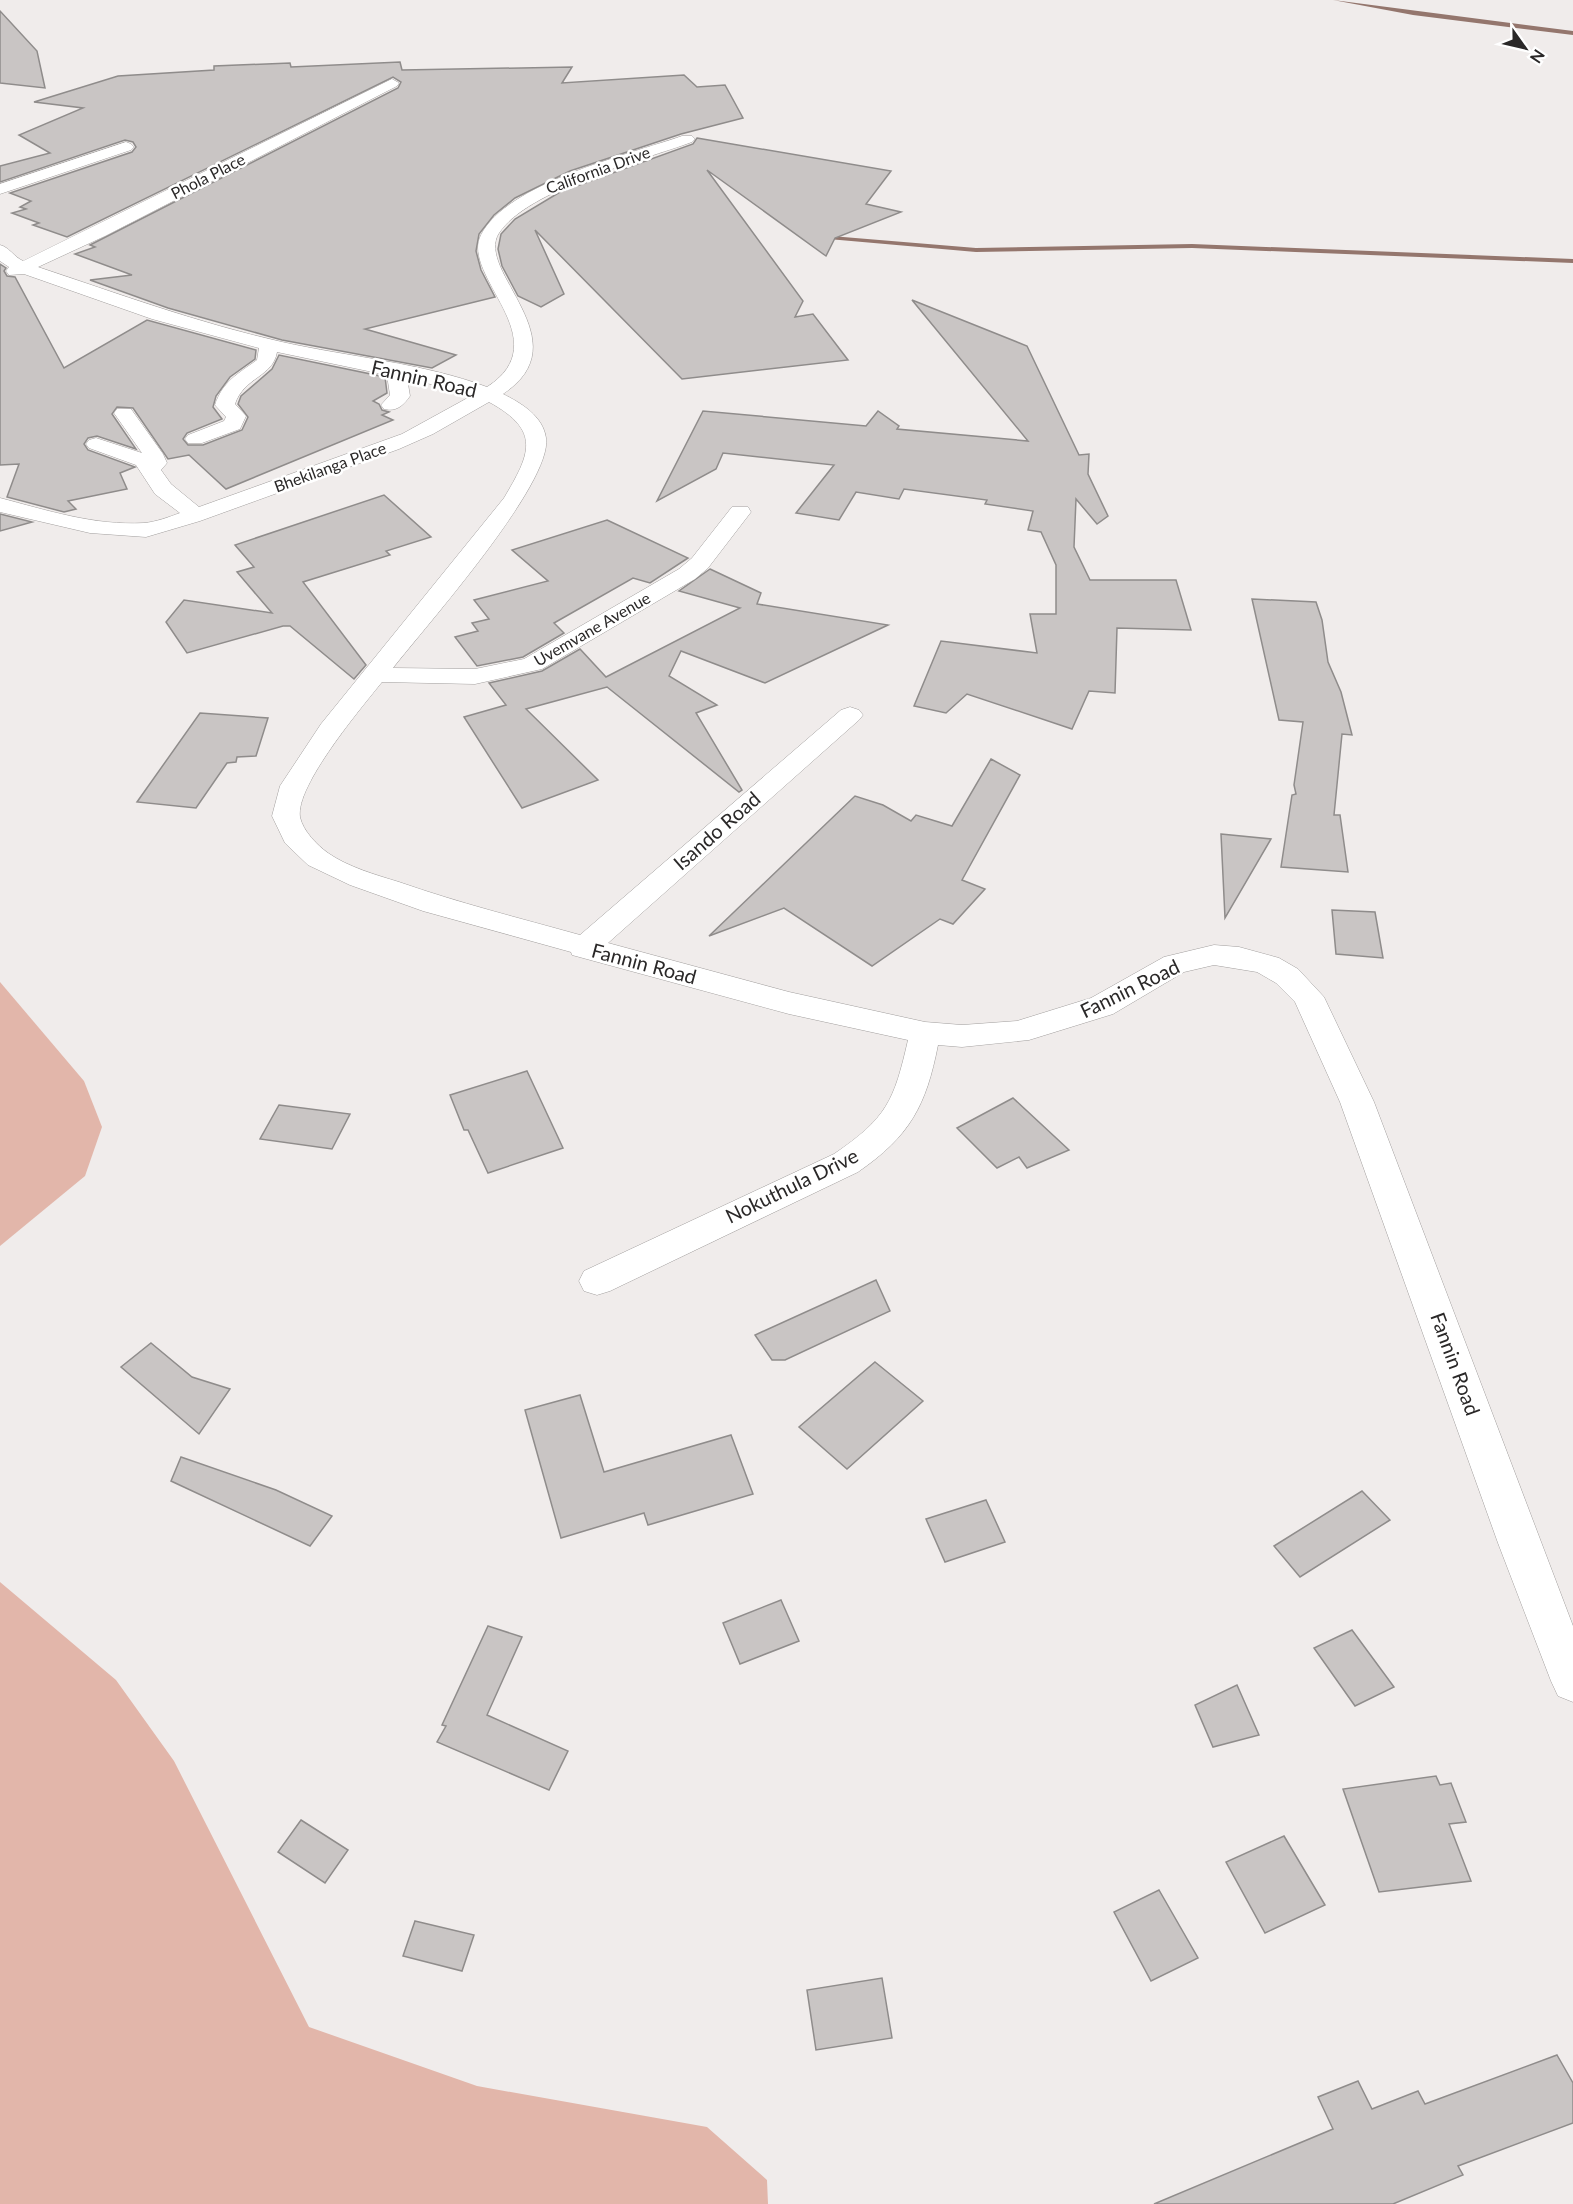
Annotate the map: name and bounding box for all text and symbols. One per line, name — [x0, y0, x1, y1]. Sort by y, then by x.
north arrow — [1495, 18, 1555, 78]
text: N — [1527, 46, 1549, 67]
street label: California Drive — [543, 142, 653, 197]
street label: Phola Place — [168, 149, 248, 202]
street label: Fannin Road — [369, 354, 479, 402]
street label: Bhekilanga Place — [271, 437, 388, 496]
street label: Uvemvane Avenue — [530, 588, 653, 670]
street label: Isando Road — [668, 786, 765, 874]
street label: Fannin Road — [589, 938, 699, 989]
street label: Fannin Road — [1076, 954, 1183, 1022]
street label: Nokuthula Drive — [721, 1143, 862, 1228]
street label: Fannin Road — [1426, 1309, 1486, 1418]

